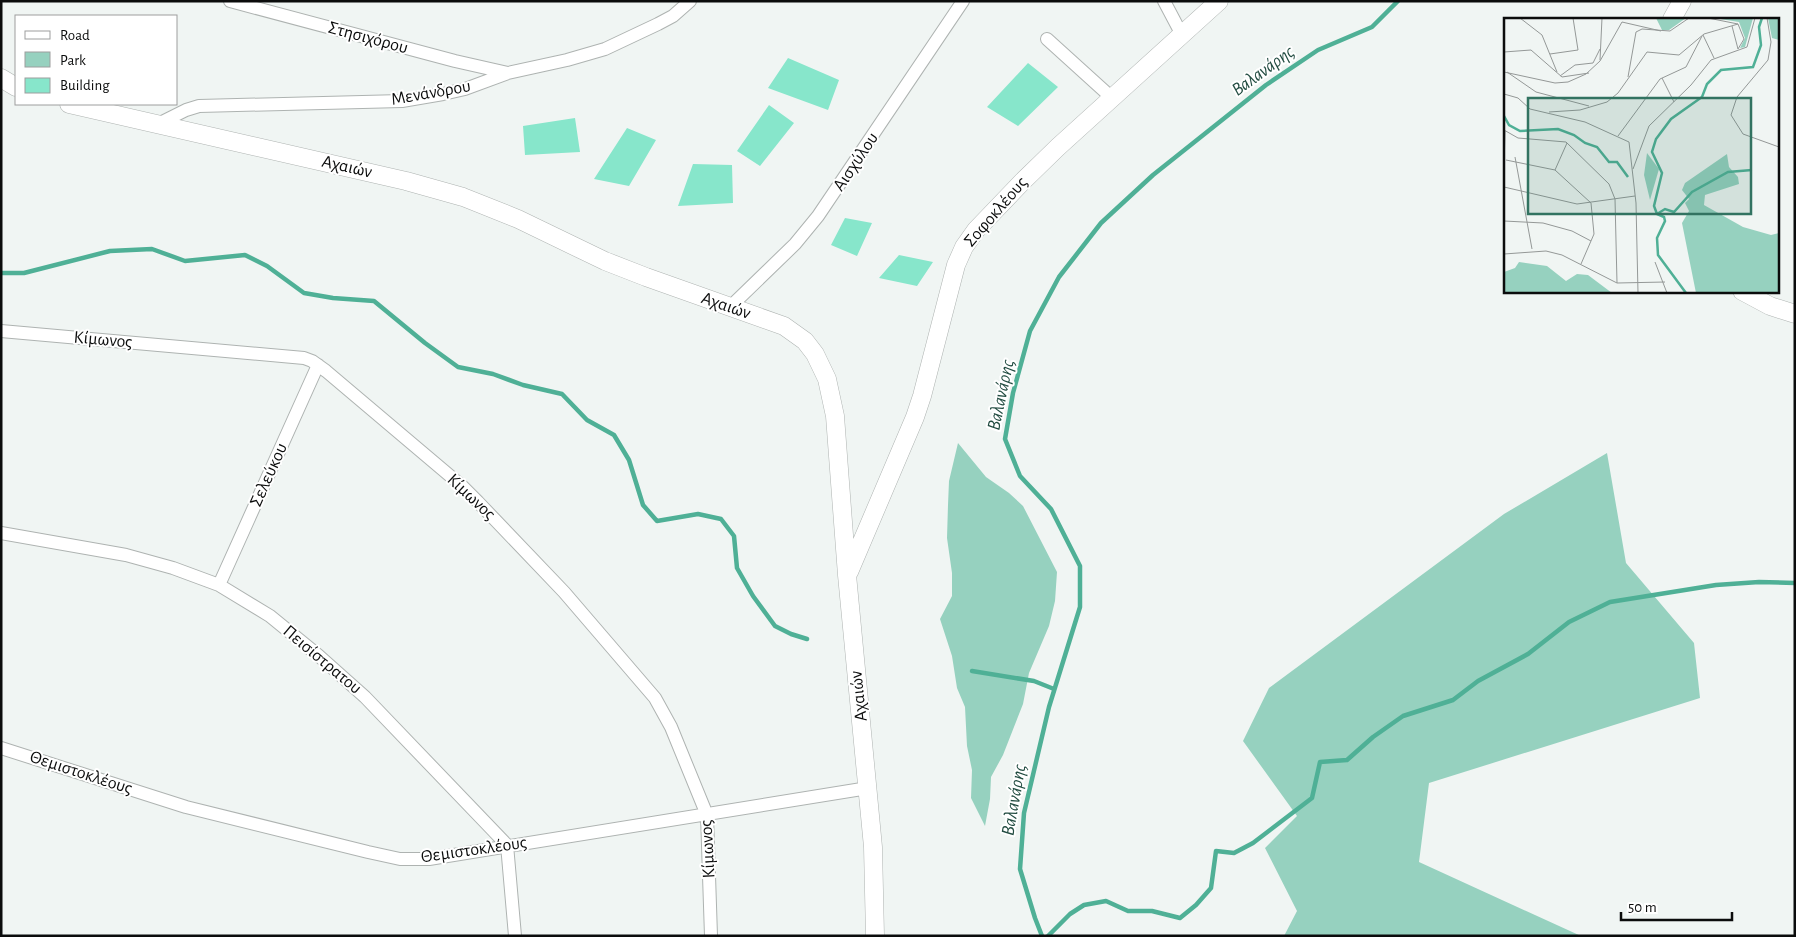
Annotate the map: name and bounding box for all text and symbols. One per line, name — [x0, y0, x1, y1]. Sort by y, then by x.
legend — [15, 15, 178, 105]
inset map — [1504, 18, 1778, 292]
street label: Στησιχόρου — [326, 19, 410, 57]
text: Road — [60, 28, 90, 43]
water label: Βαλανάρης — [1228, 42, 1298, 100]
text: Park — [60, 53, 86, 68]
street label: Μενάνδρου — [390, 77, 472, 109]
text: Building — [60, 78, 110, 93]
street label: Αισχύλου — [830, 129, 882, 195]
street label: Αχαιών — [320, 153, 374, 182]
street label: Σοφοκλέους — [961, 174, 1031, 250]
street label: Αχαιών — [699, 289, 753, 323]
street label: Κίμωνος — [73, 327, 133, 352]
water label: Βαλανάρης — [984, 357, 1018, 432]
street label: Σελεύκου — [247, 441, 291, 509]
street label: Κίμωνος — [443, 470, 499, 524]
street label: Πεισίστρατου — [279, 621, 365, 698]
street label: Αχαιών — [847, 669, 871, 722]
street label: Θεμιστοκλέους — [27, 748, 135, 798]
water label: Βαλανάρης — [998, 763, 1030, 837]
street label: Κίμωνος — [696, 819, 719, 879]
street label: Θεμιστοκλέους — [420, 834, 528, 866]
scale bar — [1621, 890, 1732, 922]
text: 50 m — [1628, 900, 1657, 915]

